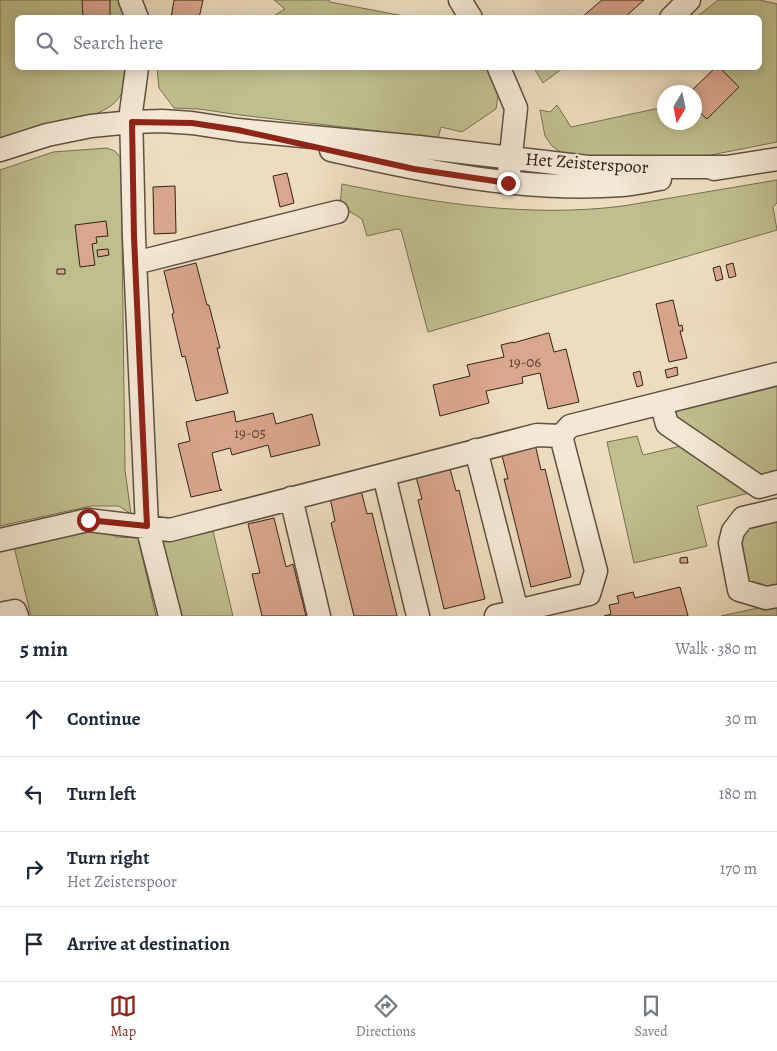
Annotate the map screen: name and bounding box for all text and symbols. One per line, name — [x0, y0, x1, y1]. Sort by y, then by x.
search box — [15, 15, 762, 70]
icon: search — [33, 29, 61, 57]
text: Search here — [73, 30, 163, 56]
north arrow — [657, 85, 702, 130]
street label: Het Zeisterspoor — [525, 147, 650, 179]
route end — [497, 172, 520, 195]
house number: 19-06 — [509, 352, 541, 372]
house number: 19-05 — [234, 423, 266, 443]
route start — [77, 509, 100, 532]
text: 5 min — [20, 635, 68, 663]
text: Walk · 380 m — [675, 638, 757, 660]
icon: ahead — [20, 705, 48, 733]
text: Continue — [67, 706, 141, 732]
text: 30 m — [725, 708, 757, 730]
icon: left — [20, 780, 48, 808]
text: Turn left — [67, 781, 136, 807]
text: 180 m — [719, 783, 757, 805]
text: Turn right — [67, 845, 149, 871]
icon: right — [20, 855, 48, 883]
text: 170 m — [720, 858, 757, 880]
text: Het Zeisterspoor — [67, 871, 177, 893]
icon: arrive — [20, 930, 48, 958]
text: Arrive at destination — [67, 931, 230, 957]
tab: Map — [109, 992, 137, 1041]
tab: Directions — [356, 992, 416, 1041]
tab: Saved — [635, 992, 668, 1041]

